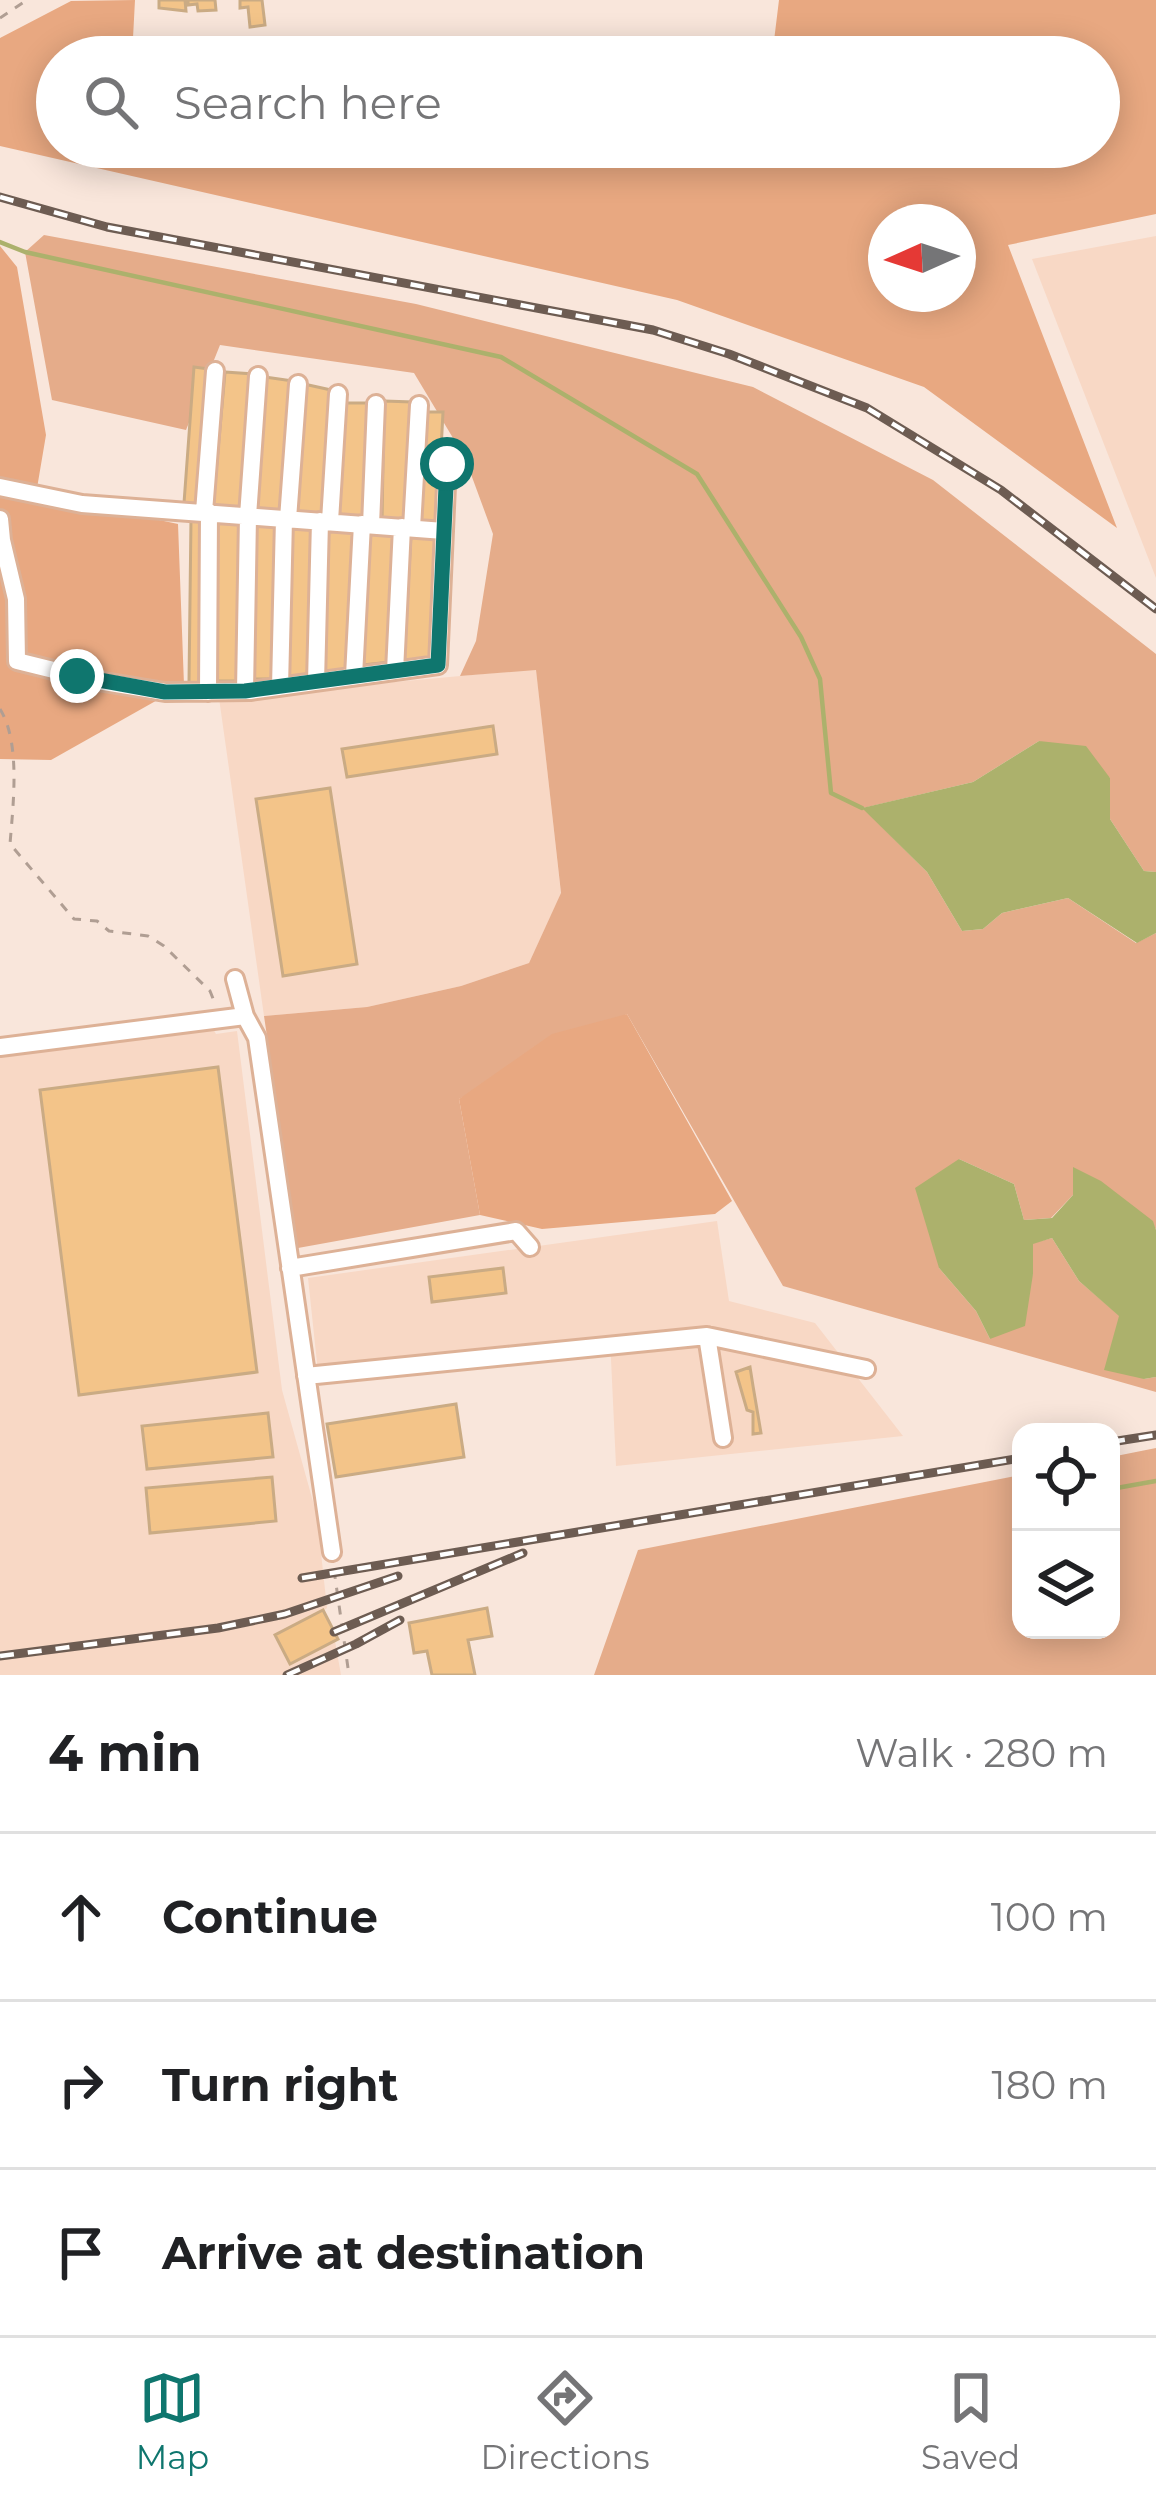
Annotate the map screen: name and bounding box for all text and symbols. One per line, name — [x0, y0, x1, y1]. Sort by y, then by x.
search box — [36, 36, 1120, 168]
icon: search — [78, 69, 144, 135]
text: Search here — [174, 75, 442, 130]
north arrow — [868, 204, 976, 312]
route start — [420, 437, 474, 491]
route end — [50, 649, 104, 703]
map controls — [1012, 1423, 1120, 1639]
button: locate — [1012, 1423, 1120, 1531]
button: layers — [1012, 1531, 1120, 1639]
text: 4 min — [48, 1722, 202, 1784]
text: Walk · 280 m — [855, 1729, 1108, 1777]
icon: ahead — [48, 1884, 114, 1950]
text: Continue — [162, 1889, 378, 1944]
text: 100 m — [991, 1893, 1108, 1941]
icon: right — [48, 2052, 114, 2118]
text: Turn right — [162, 2057, 398, 2112]
text: 180 m — [992, 2061, 1108, 2109]
icon: arrive — [48, 2220, 114, 2286]
text: Arrive at destination — [162, 2225, 645, 2280]
tab: Map — [136, 2365, 209, 2477]
tab: Directions — [481, 2365, 650, 2477]
tab: Saved — [921, 2365, 1020, 2477]

